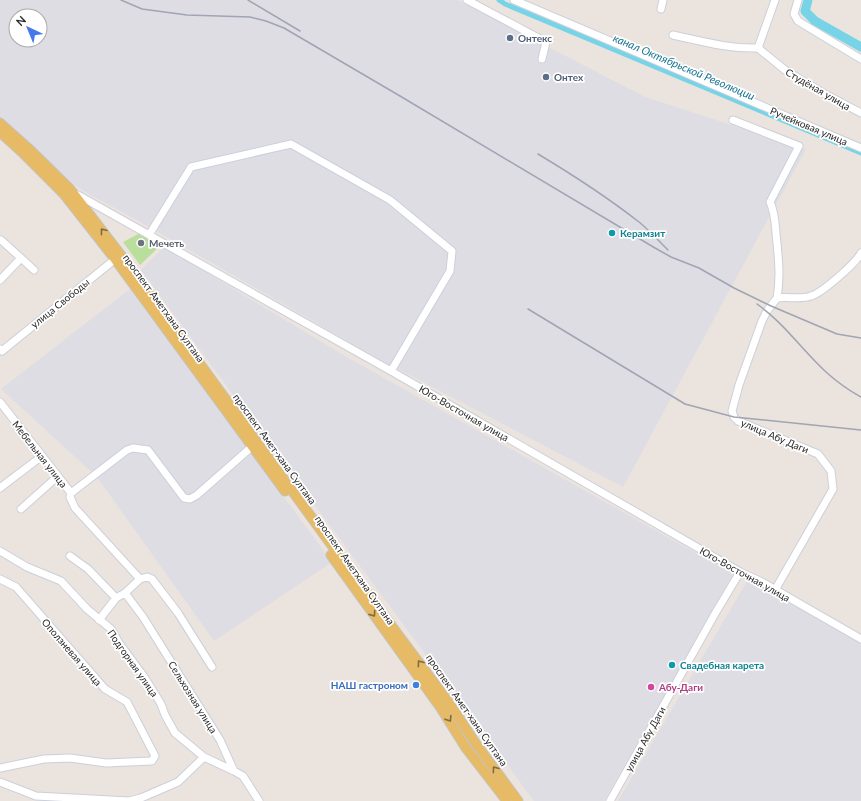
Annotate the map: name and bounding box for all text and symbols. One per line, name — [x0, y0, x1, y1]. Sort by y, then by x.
north arrow — [8, 8, 48, 48]
text: N — [13, 13, 28, 28]
water label: канал Октябрьской Революции — [611, 31, 757, 102]
place label: Онтекс — [518, 32, 552, 44]
marker: Онтекс — [505, 33, 515, 43]
street label: Студёная улица — [783, 66, 853, 112]
place label: Онтех — [554, 71, 584, 83]
marker: Онтех — [541, 72, 551, 82]
street label: Ручейковая улица — [769, 104, 849, 148]
place label: Керамзит — [620, 227, 666, 239]
marker: Керамзит — [607, 228, 617, 238]
one-way arrow — [100, 229, 107, 236]
place label: Мечеть — [149, 237, 184, 249]
marker: Мечеть — [136, 238, 146, 248]
street label: проспект Аметхана Султана — [121, 252, 207, 364]
street label: улица Свободы — [28, 276, 92, 330]
street label: Юго-Восточная улица — [417, 382, 511, 444]
street label: проспект Амет-хана Султана — [231, 391, 319, 507]
street label: улица Абу Даги — [739, 416, 811, 456]
street label: Мебельная улица — [10, 418, 70, 490]
street label: проспект Аметхана Султана — [313, 513, 397, 627]
street label: Юго-Восточная улица — [698, 544, 792, 604]
one-way arrow — [368, 609, 375, 616]
street label: Оползневая улица — [40, 616, 104, 688]
street label: Подгорная улица — [105, 627, 161, 699]
street label: проспект Амет-хана Султана — [424, 652, 510, 768]
street label: Сельхозная улица — [166, 659, 220, 735]
place label: Свадебная карета — [680, 659, 764, 671]
marker: Свадебная карета — [667, 660, 677, 670]
one-way arrow — [418, 661, 425, 668]
place label: НАШ гастроном — [331, 679, 408, 691]
marker: НАШ гастроном — [411, 680, 421, 690]
place label: Абу-Даги — [658, 681, 703, 693]
marker: Абу-Даги — [646, 682, 656, 692]
street label: улица Абу Даги — [622, 704, 668, 774]
one-way arrow — [444, 715, 451, 722]
one-way arrow — [493, 767, 500, 774]

